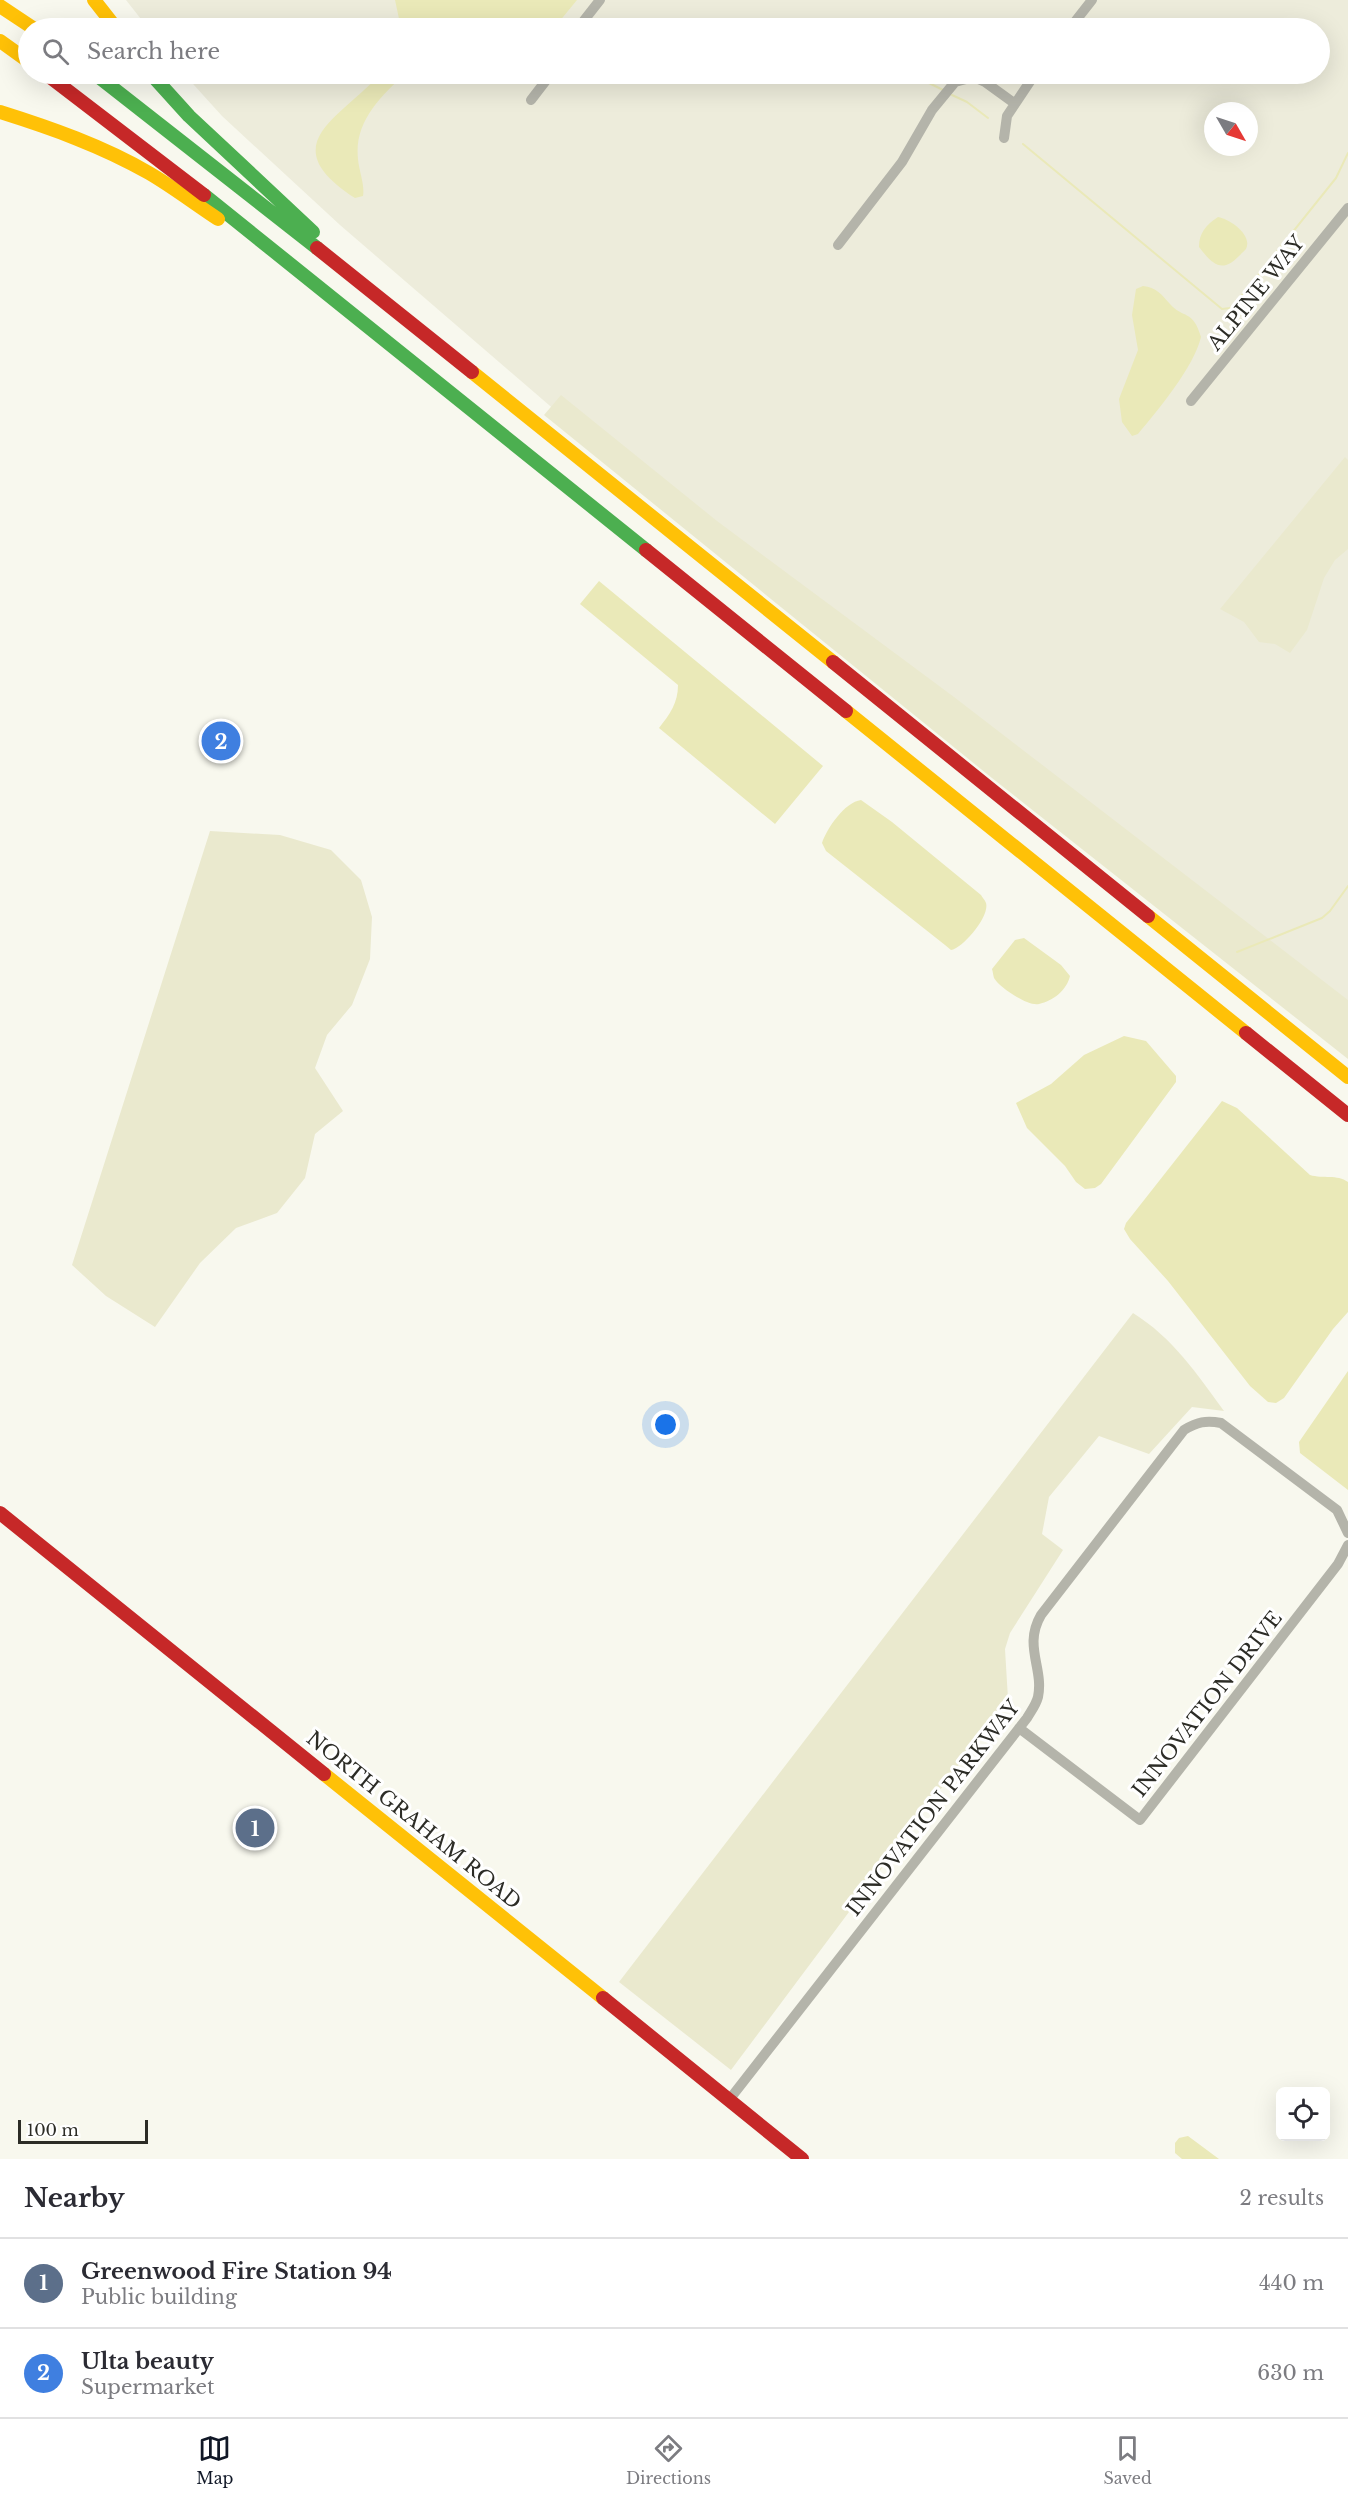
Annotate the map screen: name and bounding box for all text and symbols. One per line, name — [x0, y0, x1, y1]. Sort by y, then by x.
search box — [18, 18, 1330, 84]
icon: search — [39, 35, 72, 68]
text: Search here — [87, 38, 220, 65]
north arrow — [1204, 102, 1258, 156]
street label: ALPINE WAY — [1202, 231, 1310, 356]
pin: 2 — [202, 718, 240, 764]
your location — [651, 1410, 680, 1439]
street label: INNOVATION DRIVE — [1127, 1606, 1287, 1802]
street label: INNOVATION PARKWAY — [841, 1695, 1025, 1921]
street label: NORTH GRAHAM ROAD — [302, 1726, 526, 1914]
pin: 1 — [236, 1806, 274, 1850]
map controls — [1276, 2087, 1330, 2141]
button: locate — [1276, 2087, 1330, 2141]
scale bar — [18, 2117, 148, 2144]
text: 100 m — [27, 2120, 79, 2140]
text: Nearby — [24, 2182, 125, 2214]
text: 2 results — [1240, 2186, 1324, 2210]
text: Greenwood Fire Station 94 — [81, 2258, 392, 2285]
text: 1 — [39, 2271, 48, 2295]
text: 440 m — [1259, 2271, 1324, 2295]
text: Public building — [81, 2285, 237, 2309]
text: Ulta beauty — [81, 2348, 214, 2375]
text: 2 — [37, 2361, 50, 2385]
text: 630 m — [1257, 2361, 1324, 2385]
text: Supermarket — [81, 2375, 215, 2399]
tab: Map — [196, 2432, 233, 2488]
tab: Directions — [626, 2432, 711, 2488]
tab: Saved — [1103, 2432, 1152, 2488]

